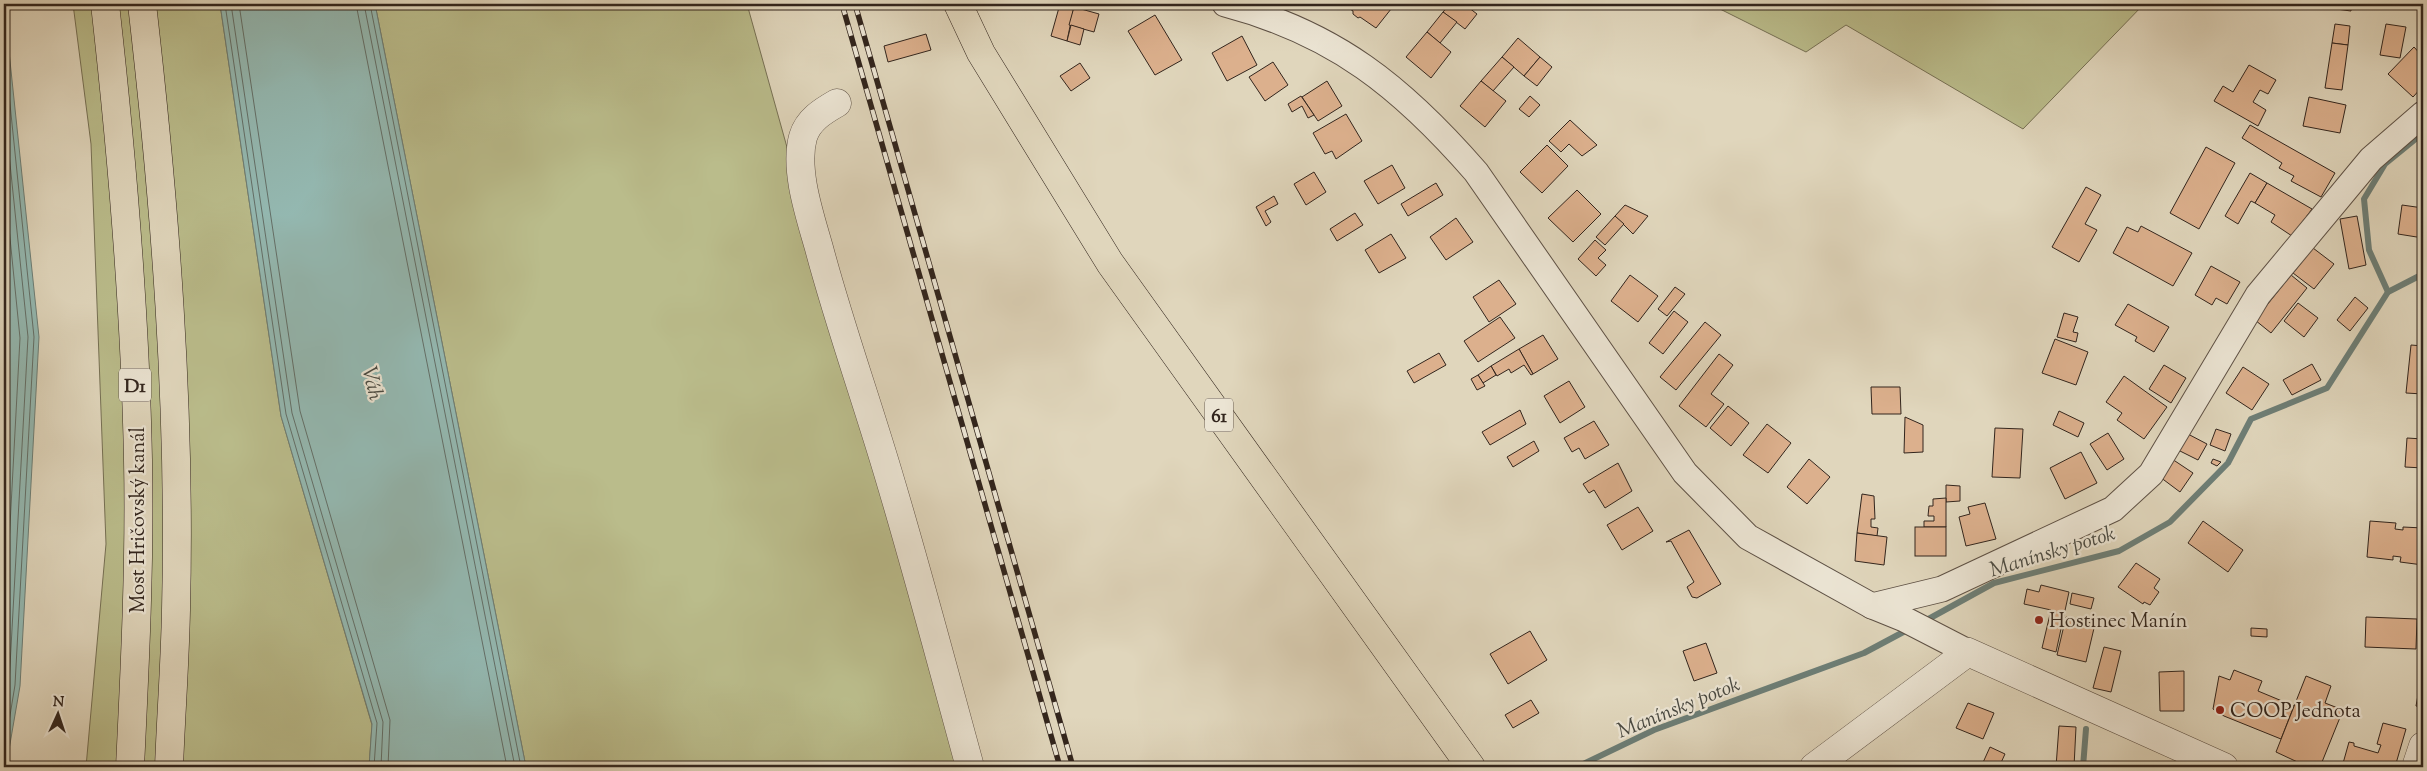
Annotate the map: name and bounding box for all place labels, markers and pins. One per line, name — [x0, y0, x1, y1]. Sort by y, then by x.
place label: Hostinec Manín — [2049, 608, 2187, 637]
marker: Hostinec Manín — [2033, 614, 2045, 626]
place label: COOP Jednota — [2230, 698, 2361, 727]
marker: COOP Jednota — [2214, 704, 2226, 716]

